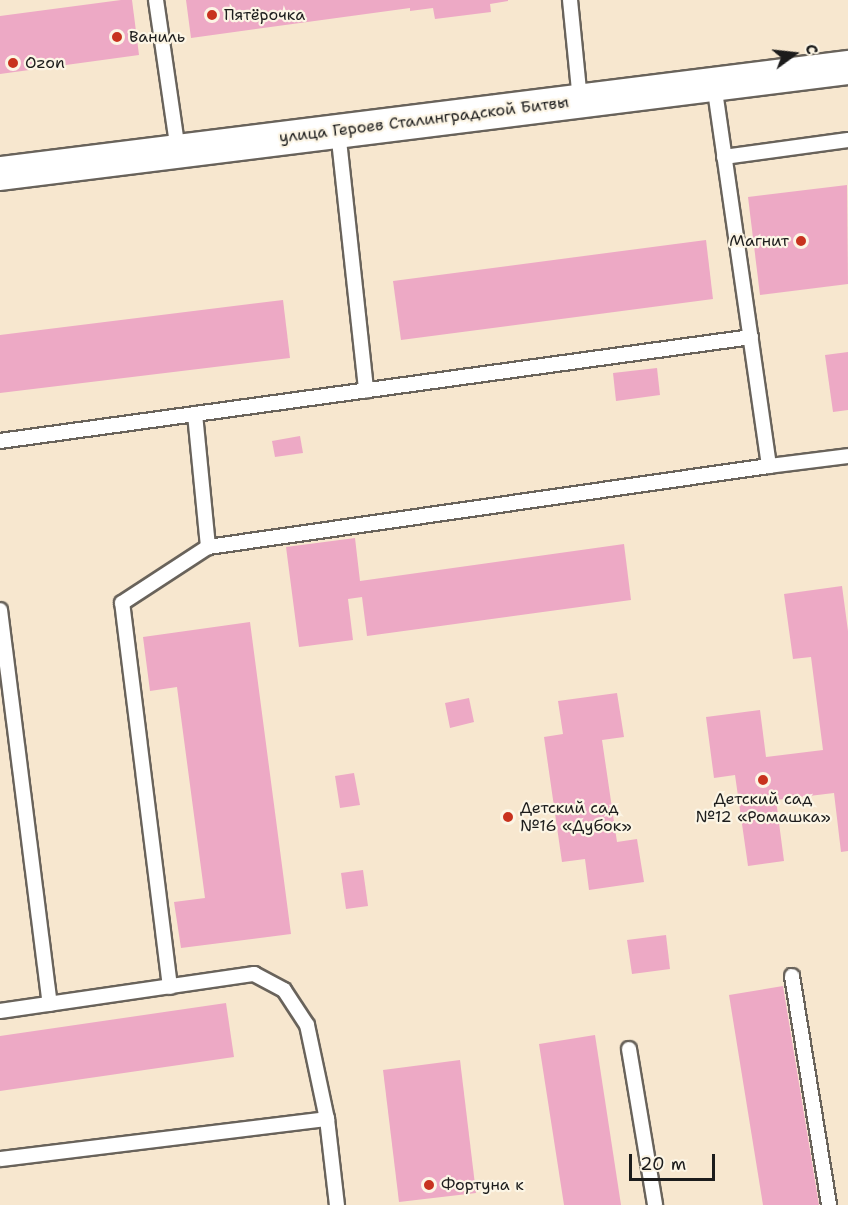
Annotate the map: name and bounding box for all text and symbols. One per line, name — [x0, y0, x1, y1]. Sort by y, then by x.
place label: Пятёрочка — [224, 5, 305, 25]
marker: Пятёрочка — [205, 8, 219, 22]
north arrow — [764, 24, 824, 84]
place label: Ваниль — [129, 27, 185, 47]
marker: Ваниль — [110, 30, 124, 44]
text: С — [800, 42, 823, 57]
place label: Ozon — [25, 53, 65, 73]
marker: Ozon — [6, 56, 20, 70]
street label: улица Героев Сталинградской Битвы — [278, 93, 570, 147]
place label: Магнит — [729, 231, 789, 251]
marker: Магнит — [794, 234, 808, 248]
marker: Детский сад №12 «Ромашка» — [756, 773, 770, 787]
place label: Детский сад №12 «Ромашка» — [695, 789, 831, 827]
place label: Детский сад №16 «Дубок» — [520, 798, 632, 836]
marker: Детский сад №16 «Дубок» — [501, 810, 515, 824]
scale bar — [632, 1142, 718, 1180]
text: 20 m — [640, 1152, 686, 1176]
place label: Фортуна к — [441, 1175, 524, 1195]
marker: Фортуна к — [422, 1178, 436, 1192]

